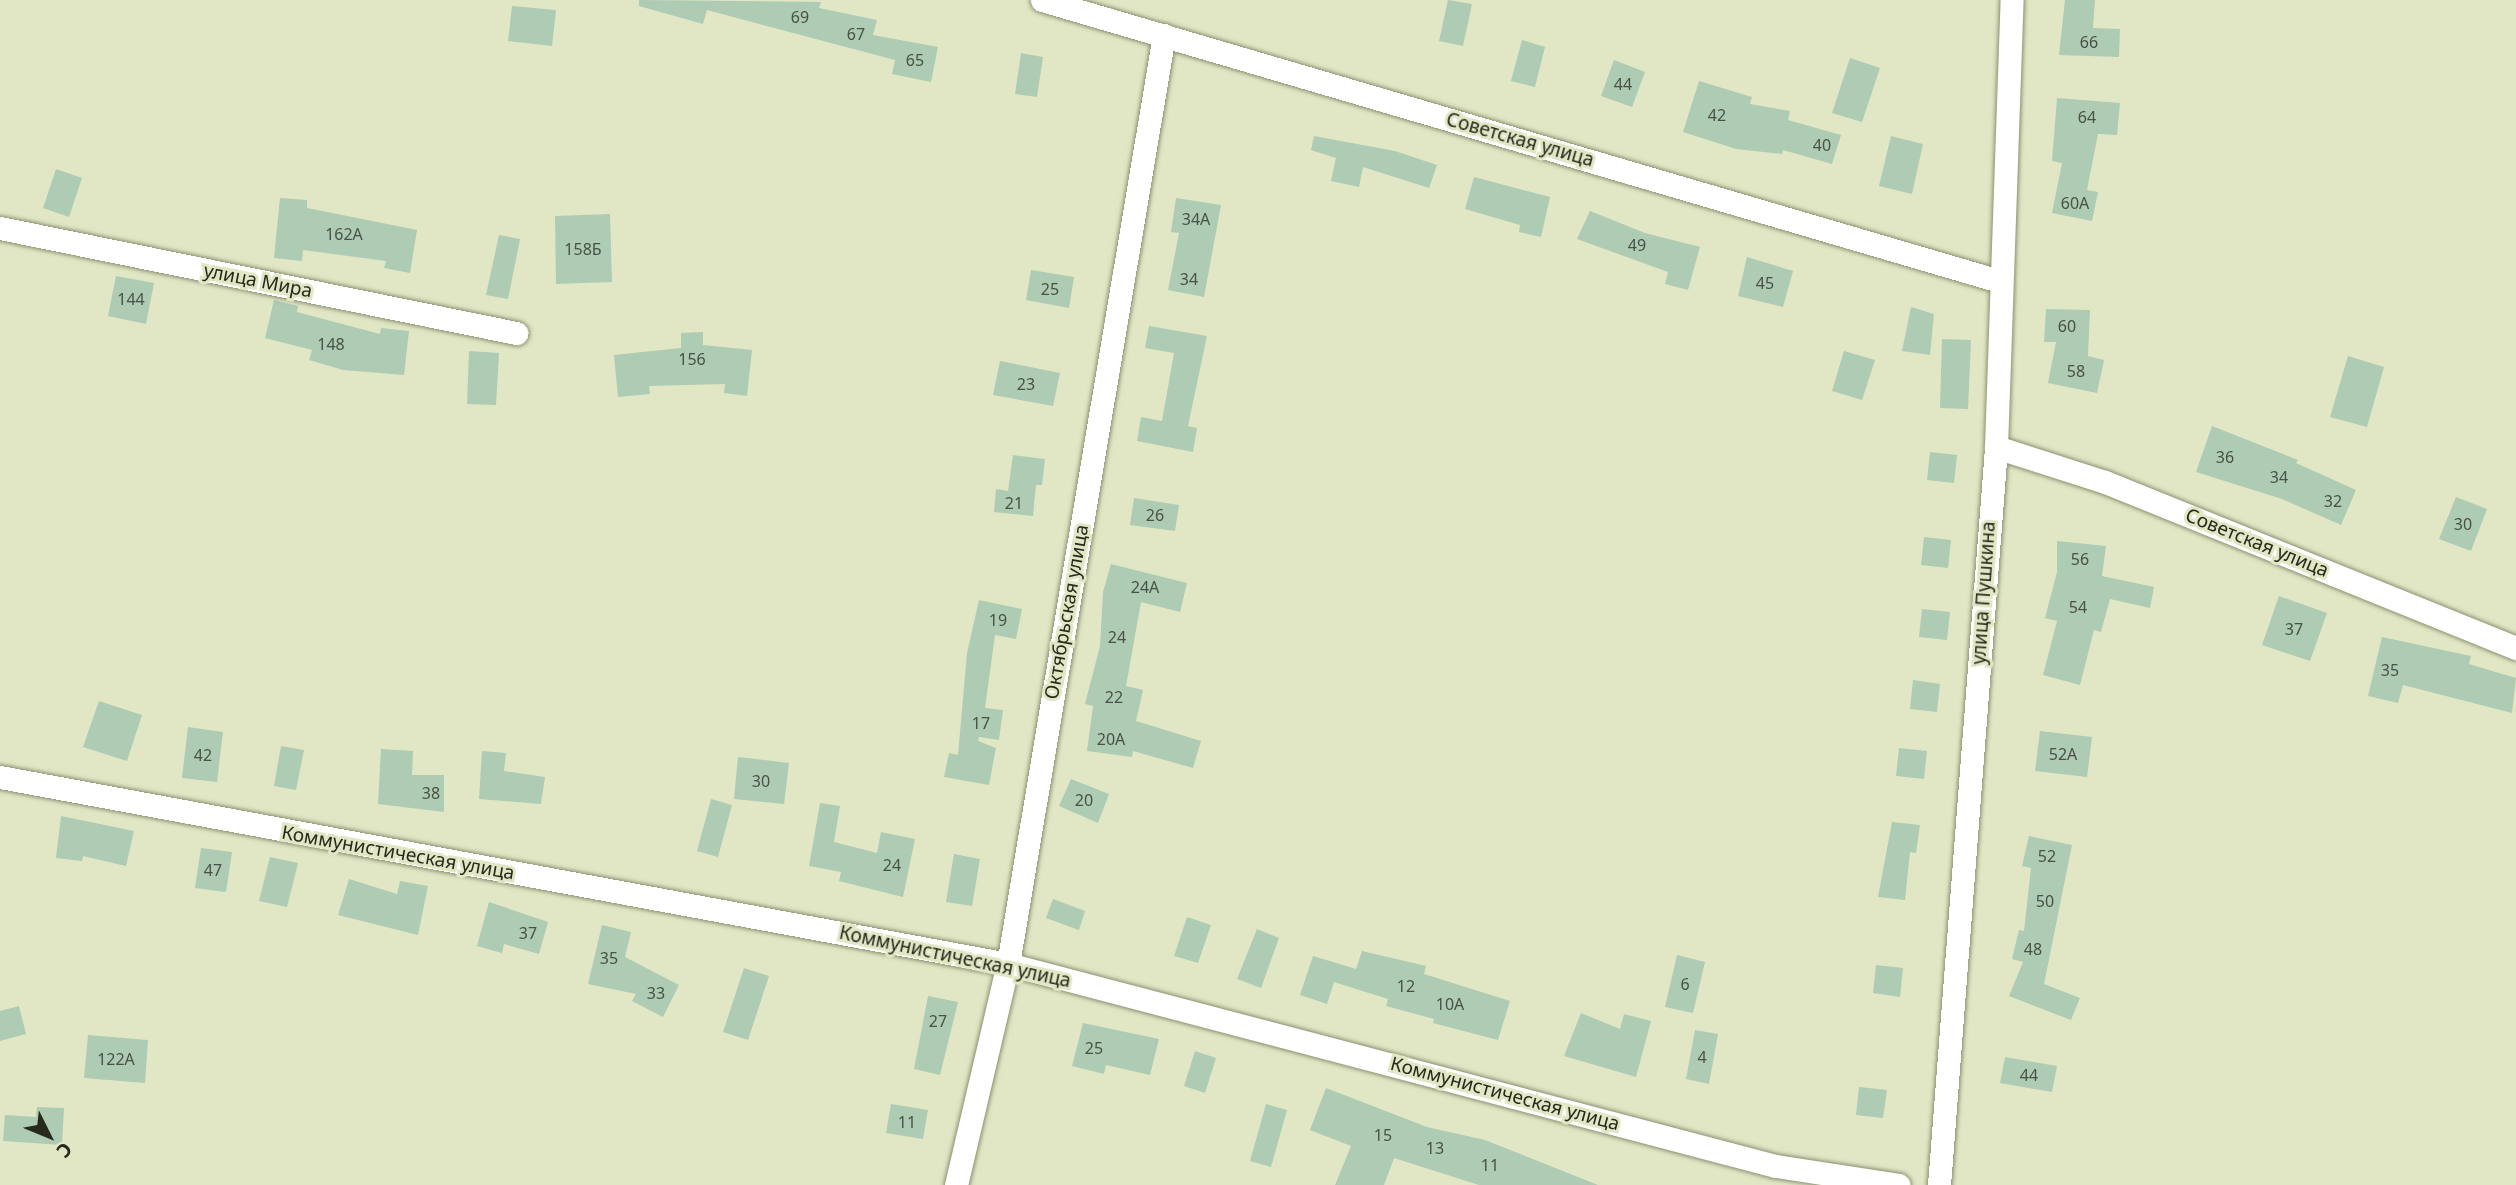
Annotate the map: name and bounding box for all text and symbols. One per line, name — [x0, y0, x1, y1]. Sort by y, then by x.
house number: 69 — [791, 7, 809, 27]
house number: 67 — [847, 24, 865, 44]
house number: 66 — [2080, 32, 2098, 52]
house number: 65 — [906, 50, 924, 70]
house number: 44 — [1614, 74, 1632, 94]
house number: 42 — [1708, 105, 1726, 125]
house number: 64 — [2078, 107, 2096, 127]
street label: Советская улица — [1444, 108, 1596, 172]
house number: 40 — [1813, 135, 1831, 155]
house number: 60А — [2061, 193, 2089, 213]
house number: 34А — [1182, 209, 1210, 229]
house number: 162А — [325, 224, 363, 244]
house number: 49 — [1628, 235, 1646, 255]
house number: 158Б — [564, 239, 602, 259]
street label: улица Мира — [202, 259, 314, 303]
house number: 34 — [1180, 269, 1198, 289]
house number: 45 — [1756, 273, 1774, 293]
house number: 25 — [1041, 279, 1059, 299]
house number: 144 — [117, 289, 145, 309]
house number: 60 — [2058, 316, 2076, 336]
house number: 148 — [317, 334, 345, 354]
house number: 156 — [678, 349, 706, 369]
house number: 58 — [2067, 361, 2085, 381]
house number: 23 — [1017, 374, 1035, 394]
house number: 36 — [2216, 447, 2234, 467]
house number: 34 — [2270, 467, 2288, 487]
house number: 32 — [2324, 491, 2342, 511]
house number: 21 — [1005, 493, 1023, 513]
street label: Советская улица — [2182, 504, 2332, 582]
house number: 26 — [1146, 505, 1164, 525]
house number: 30 — [2454, 514, 2472, 534]
street label: улица Пушкина — [1968, 521, 2000, 665]
street label: Октябрьская улица — [1040, 523, 1094, 701]
house number: 56 — [2071, 549, 2089, 569]
house number: 24А — [1131, 577, 1159, 597]
house number: 54 — [2069, 597, 2087, 617]
house number: 19 — [989, 610, 1007, 630]
house number: 37 — [2285, 619, 2303, 639]
house number: 24 — [1108, 627, 1126, 647]
house number: 35 — [2381, 660, 2399, 680]
house number: 22 — [1105, 687, 1123, 707]
house number: 17 — [972, 713, 990, 733]
house number: 20А — [1097, 729, 1125, 749]
house number: 52А — [2049, 744, 2077, 764]
house number: 42 — [194, 745, 212, 765]
house number: 30 — [752, 771, 770, 791]
house number: 38 — [422, 783, 440, 803]
house number: 20 — [1075, 790, 1093, 810]
street label: Коммунистическая улица — [280, 821, 516, 885]
house number: 52 — [2038, 846, 2056, 866]
house number: 24 — [883, 855, 901, 875]
house number: 47 — [204, 860, 222, 880]
house number: 50 — [2036, 891, 2054, 911]
street label: Коммунистическая улица — [837, 921, 1073, 993]
house number: 37 — [519, 923, 537, 943]
house number: 48 — [2024, 939, 2042, 959]
house number: 35 — [600, 948, 618, 968]
house number: 6 — [1680, 974, 1690, 994]
house number: 12 — [1397, 976, 1415, 996]
house number: 33 — [647, 983, 665, 1003]
house number: 10А — [1436, 994, 1464, 1014]
house number: 27 — [929, 1011, 947, 1031]
house number: 25 — [1085, 1038, 1103, 1058]
house number: 4 — [1697, 1047, 1707, 1067]
house number: 122А — [97, 1049, 135, 1069]
street label: Коммунистическая улица — [1388, 1052, 1622, 1136]
house number: 44 — [2020, 1065, 2038, 1085]
north arrow — [14, 1101, 84, 1171]
house number: 11 — [898, 1112, 916, 1132]
house number: 15 — [1374, 1125, 1392, 1145]
text: С — [51, 1137, 78, 1164]
house number: 13 — [1426, 1138, 1444, 1158]
house number: 11 — [1481, 1155, 1499, 1175]

